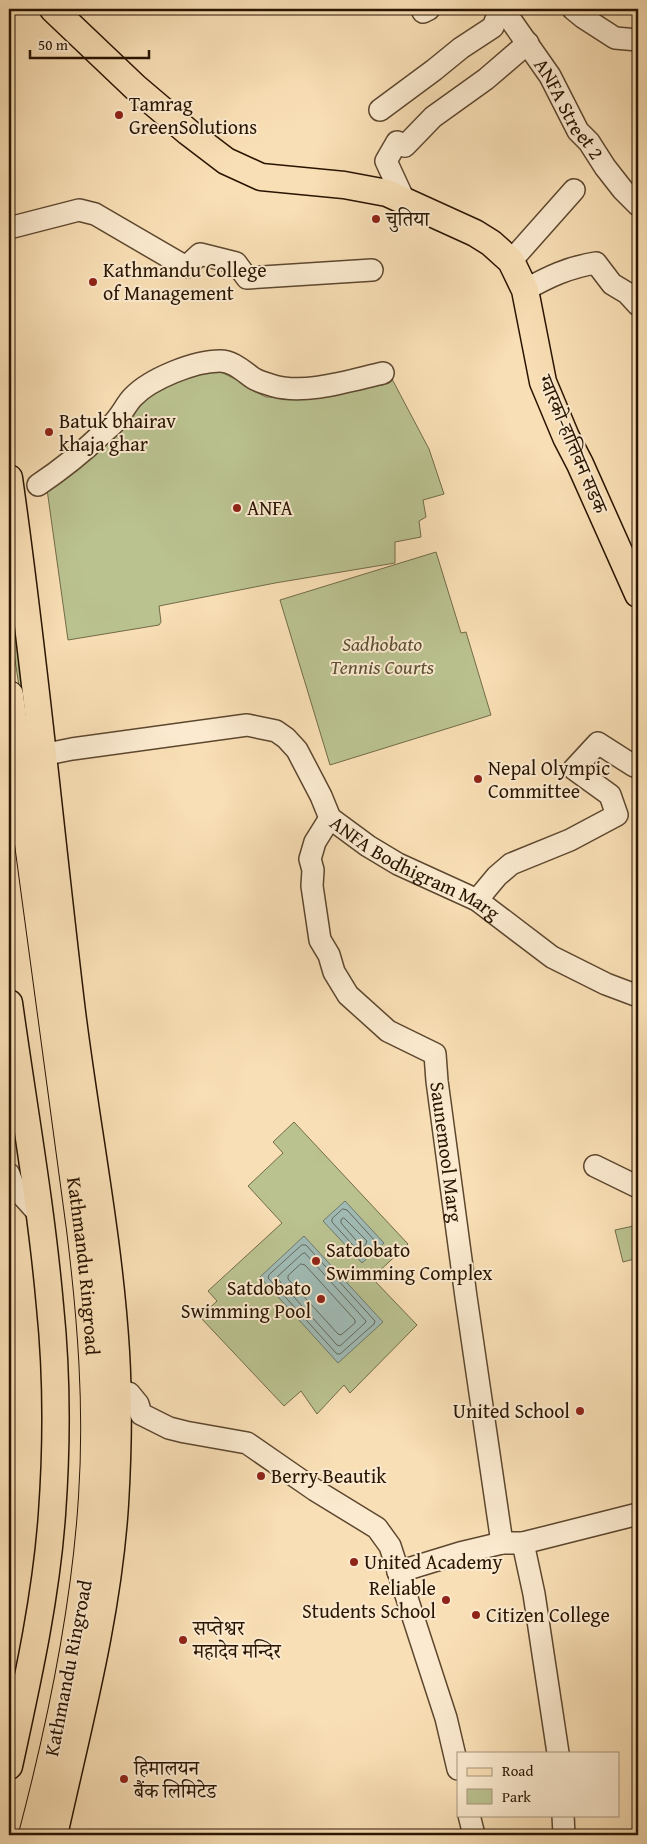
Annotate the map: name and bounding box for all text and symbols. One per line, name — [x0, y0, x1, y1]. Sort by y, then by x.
scale bar — [30, 28, 149, 60]
text: 50 m — [38, 34, 69, 55]
street label: ANFA Street 2 — [528, 52, 611, 165]
place label: Tamrag GreenSolutions — [129, 89, 257, 141]
marker: Tamrag GreenSolutions — [113, 109, 125, 121]
place label: चुतिया — [385, 204, 430, 233]
marker: चुतिया — [370, 213, 382, 225]
place label: Kathmandu College of Management — [103, 255, 267, 307]
marker: Kathmandu College of Management — [87, 276, 99, 288]
street label: ग्वारको-हात्तिवन सडक — [531, 369, 616, 519]
place label: Batuk bhairav khaja ghar — [59, 406, 176, 458]
marker: Batuk bhairav khaja ghar — [43, 426, 55, 438]
place label: ANFA — [247, 493, 293, 522]
marker: ANFA — [231, 502, 243, 514]
park label: Sadhobato Tennis Courts — [330, 629, 435, 681]
place label: Nepal Olympic Committee — [488, 753, 610, 805]
marker: Nepal Olympic Committee — [472, 773, 484, 785]
street label: ANFA Bodhigram Marg — [324, 808, 507, 927]
street label: Saunemool Marg — [423, 1080, 471, 1224]
street label: Kathmandu Ringroad — [60, 1175, 108, 1356]
place label: Satdobato Swimming Complex — [326, 1235, 493, 1287]
marker: Satdobato Swimming Complex — [310, 1255, 322, 1267]
place label: Satdobato Swimming Pool — [181, 1273, 311, 1325]
marker: Satdobato Swimming Pool — [315, 1293, 327, 1305]
place label: United School — [453, 1396, 570, 1425]
marker: United School — [574, 1405, 586, 1417]
place label: Berry Beautik — [271, 1461, 387, 1490]
marker: Berry Beautik — [255, 1470, 267, 1482]
place label: United Academy — [364, 1547, 502, 1576]
marker: United Academy — [348, 1556, 360, 1568]
place label: Reliable Students School — [302, 1573, 436, 1625]
street label: Kathmandu Ringroad — [36, 1577, 99, 1759]
marker: Reliable Students School — [440, 1594, 452, 1606]
place label: Citizen College — [486, 1600, 610, 1629]
marker: Citizen College — [470, 1609, 482, 1621]
place label: सप्तेश्वर महादेव मन्दिर — [192, 1613, 282, 1665]
marker: सप्तेश्वर महादेव मन्दिर — [177, 1634, 189, 1646]
legend — [457, 1752, 620, 1816]
place label: हिमालयन बैंक लिमिटेड — [133, 1753, 218, 1805]
text: Road — [502, 1760, 533, 1781]
marker: हिमालयन बैंक लिमिटेड — [118, 1773, 130, 1785]
text: Park — [502, 1786, 531, 1807]

